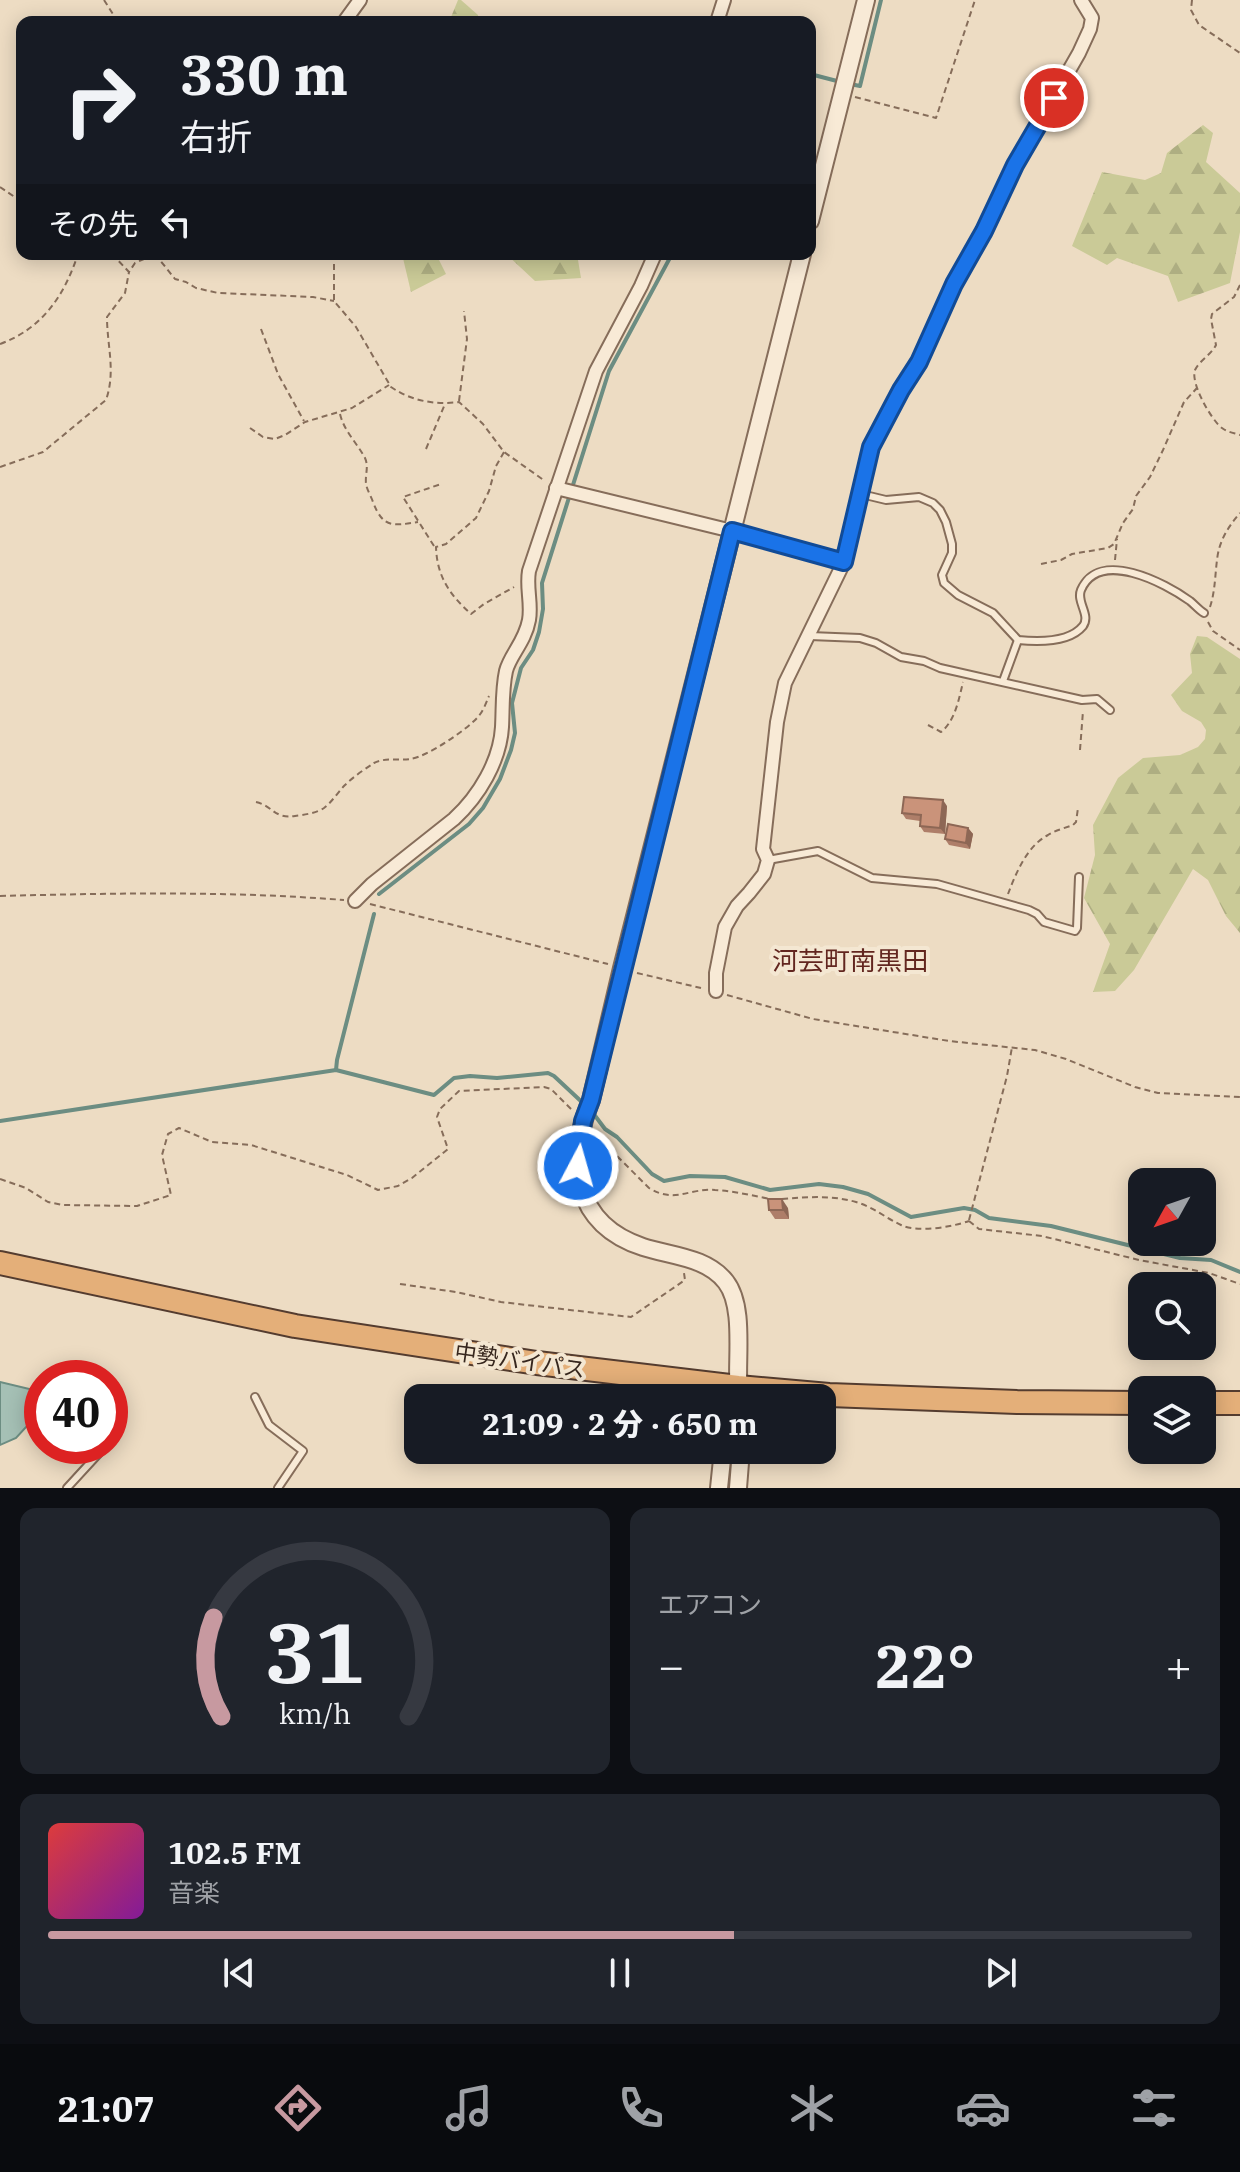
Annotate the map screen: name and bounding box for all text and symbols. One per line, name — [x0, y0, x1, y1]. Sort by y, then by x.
text: 330 m — [180, 38, 348, 110]
icon: right — [48, 48, 152, 152]
pin — [1020, 64, 1088, 132]
icon: arrive — [1032, 76, 1076, 120]
text: 右折 — [180, 113, 252, 160]
icon: left — [154, 200, 198, 244]
text: その先 — [48, 204, 138, 243]
district label: 河芸町南黒田 — [772, 943, 928, 977]
position arrow — [536, 1124, 620, 1208]
north arrow — [1128, 1168, 1216, 1256]
map controls — [1128, 1168, 1216, 1464]
button: search — [1128, 1272, 1216, 1360]
street label: 中勢バイパス — [453, 1336, 587, 1384]
speed limit sign: 40 — [24, 1360, 128, 1464]
button: layers — [1128, 1376, 1216, 1464]
text: 21:09 · 2 分 · 650 m — [482, 1404, 758, 1443]
text: エアコン — [658, 1587, 762, 1621]
text: 31 — [265, 1598, 365, 1706]
text: 22° — [875, 1626, 975, 1705]
text: − — [658, 1637, 684, 1694]
text: + — [1166, 1637, 1192, 1694]
text: km/h — [279, 1695, 351, 1732]
text: 102.5 FM — [168, 1833, 301, 1872]
text: 音楽 — [168, 1875, 220, 1909]
icon: previous — [217, 1951, 261, 1995]
icon: pause — [598, 1951, 642, 1995]
icon: next — [979, 1951, 1023, 1995]
icon: directions — [270, 2080, 326, 2136]
icon: music — [441, 2080, 497, 2136]
icon: phone — [613, 2080, 669, 2136]
icon: climate — [784, 2080, 840, 2136]
icon: car — [955, 2080, 1011, 2136]
icon: filters — [1126, 2080, 1182, 2136]
text: 21:07 — [58, 2085, 155, 2132]

